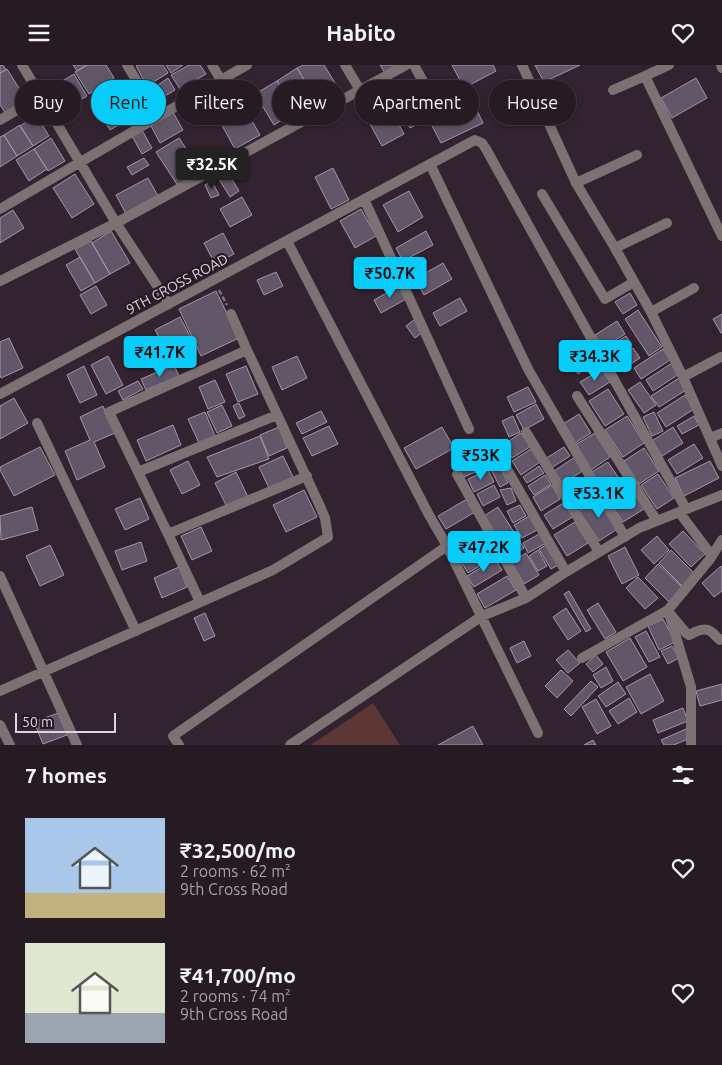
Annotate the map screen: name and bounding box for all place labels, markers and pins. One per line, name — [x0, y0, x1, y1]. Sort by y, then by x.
pin: ₹32.5K — [171, 147, 253, 190]
pin: ₹50.7K — [349, 257, 431, 299]
pin: ₹41.7K — [119, 335, 201, 378]
pin: ₹34.3K — [554, 339, 636, 382]
pin: ₹53K — [451, 439, 511, 481]
pin: ₹53.1K — [558, 477, 640, 519]
pin: ₹47.2K — [443, 531, 525, 573]

